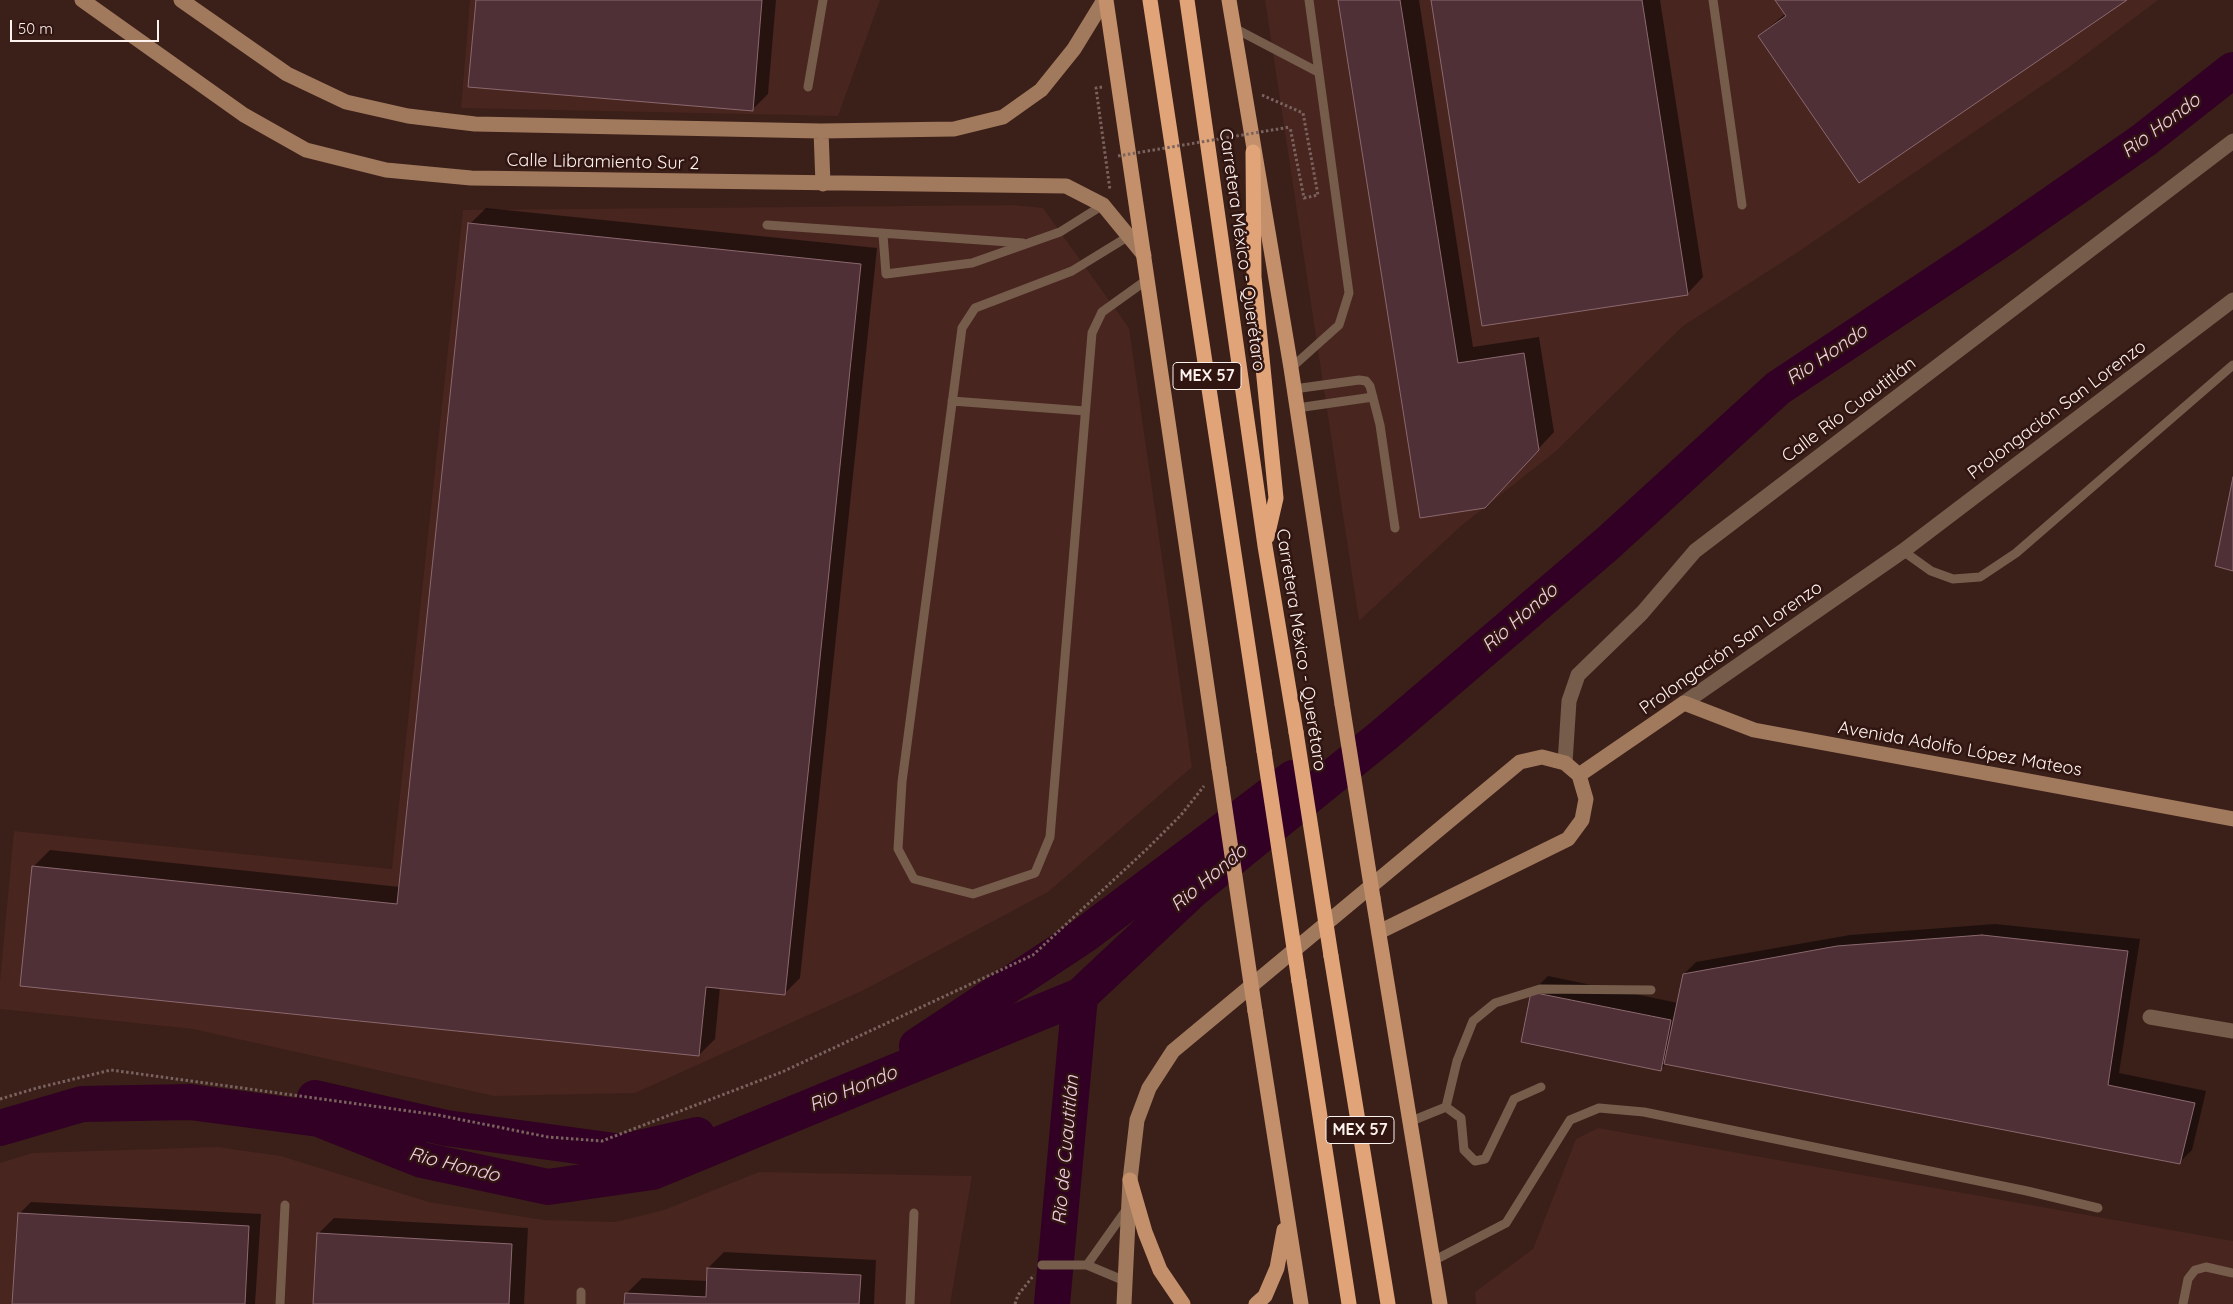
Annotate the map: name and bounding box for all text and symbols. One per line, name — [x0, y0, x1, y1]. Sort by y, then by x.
scale bar — [12, 10, 161, 42]
text: 50 m — [18, 19, 53, 38]
water label: Rio Hondo — [2117, 89, 2205, 163]
street label: Carretera México - Querétaro — [1214, 127, 1270, 373]
street label: Calle Libramiento Sur 2 — [507, 150, 699, 174]
water label: Rio Hondo — [1782, 320, 1872, 390]
street label: Prolongación San Lorenzo — [1963, 336, 2151, 484]
street label: Calle Río Cuautitlán — [1778, 353, 1920, 467]
road number: MEX 57 — [1173, 362, 1241, 390]
street label: Carretera México - Querétaro — [1271, 527, 1331, 773]
street label: Prolongación San Lorenzo — [1636, 577, 1826, 719]
water label: Rio Hondo — [1478, 579, 1562, 657]
street label: Avenida Adolfo López Mateos — [1836, 717, 2084, 781]
water label: Rio Hondo — [1166, 840, 1252, 916]
water label: Rio Hondo — [806, 1061, 900, 1117]
water label: Rio de Cuautitlán — [1048, 1074, 1084, 1226]
road number: MEX 57 — [1326, 1116, 1394, 1144]
water label: Rio Hondo — [406, 1143, 502, 1187]

